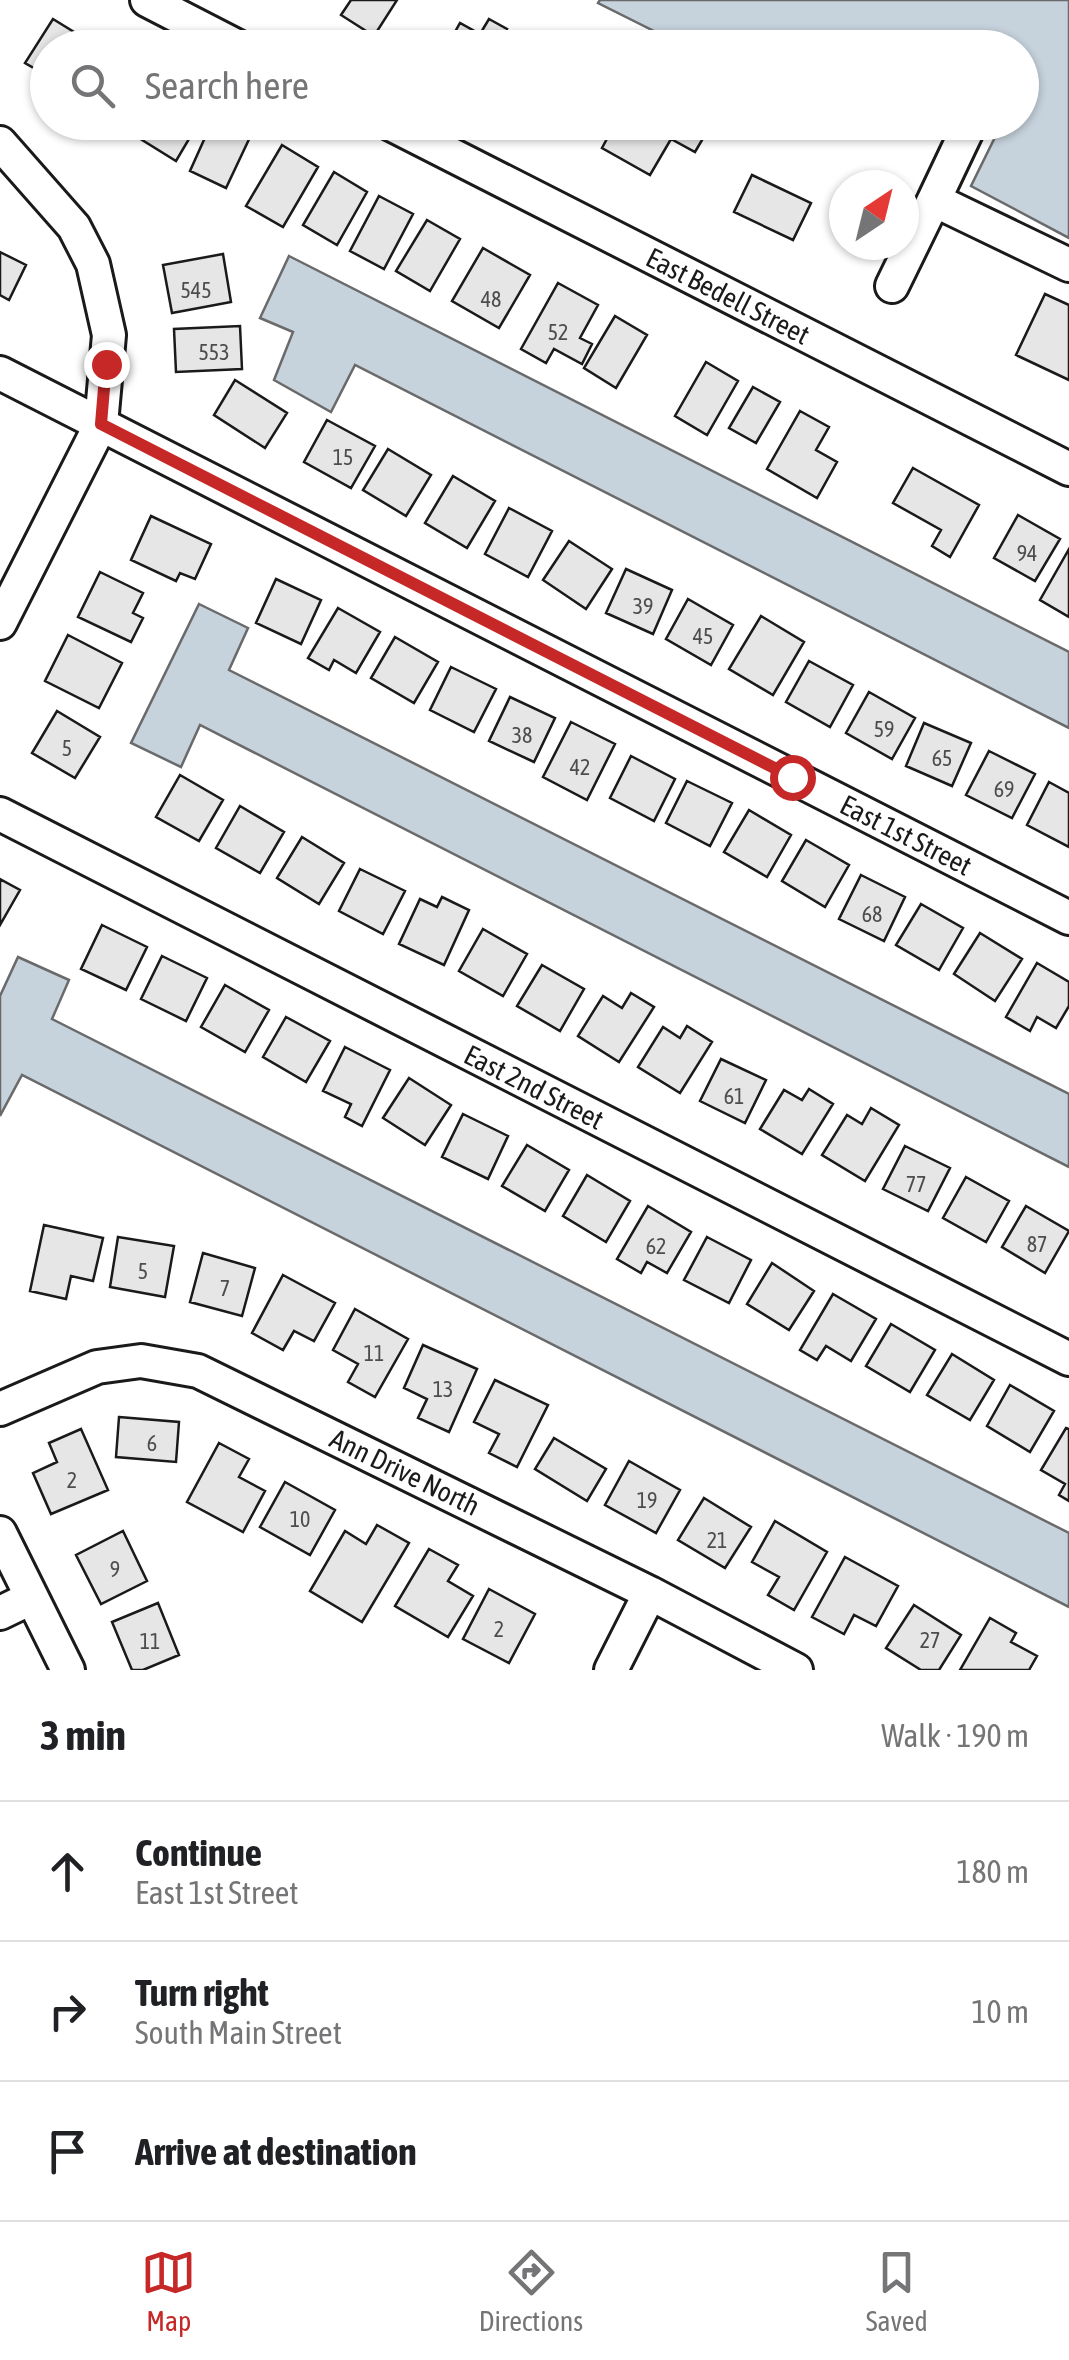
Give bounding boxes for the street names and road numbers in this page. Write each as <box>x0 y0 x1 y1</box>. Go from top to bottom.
street label: East Bedell Street <box>641 241 815 351</box>
street label: East 1st Street <box>835 788 977 882</box>
street label: East 2nd Street <box>459 1038 609 1136</box>
street label: Ann Drive North <box>325 1422 485 1522</box>

